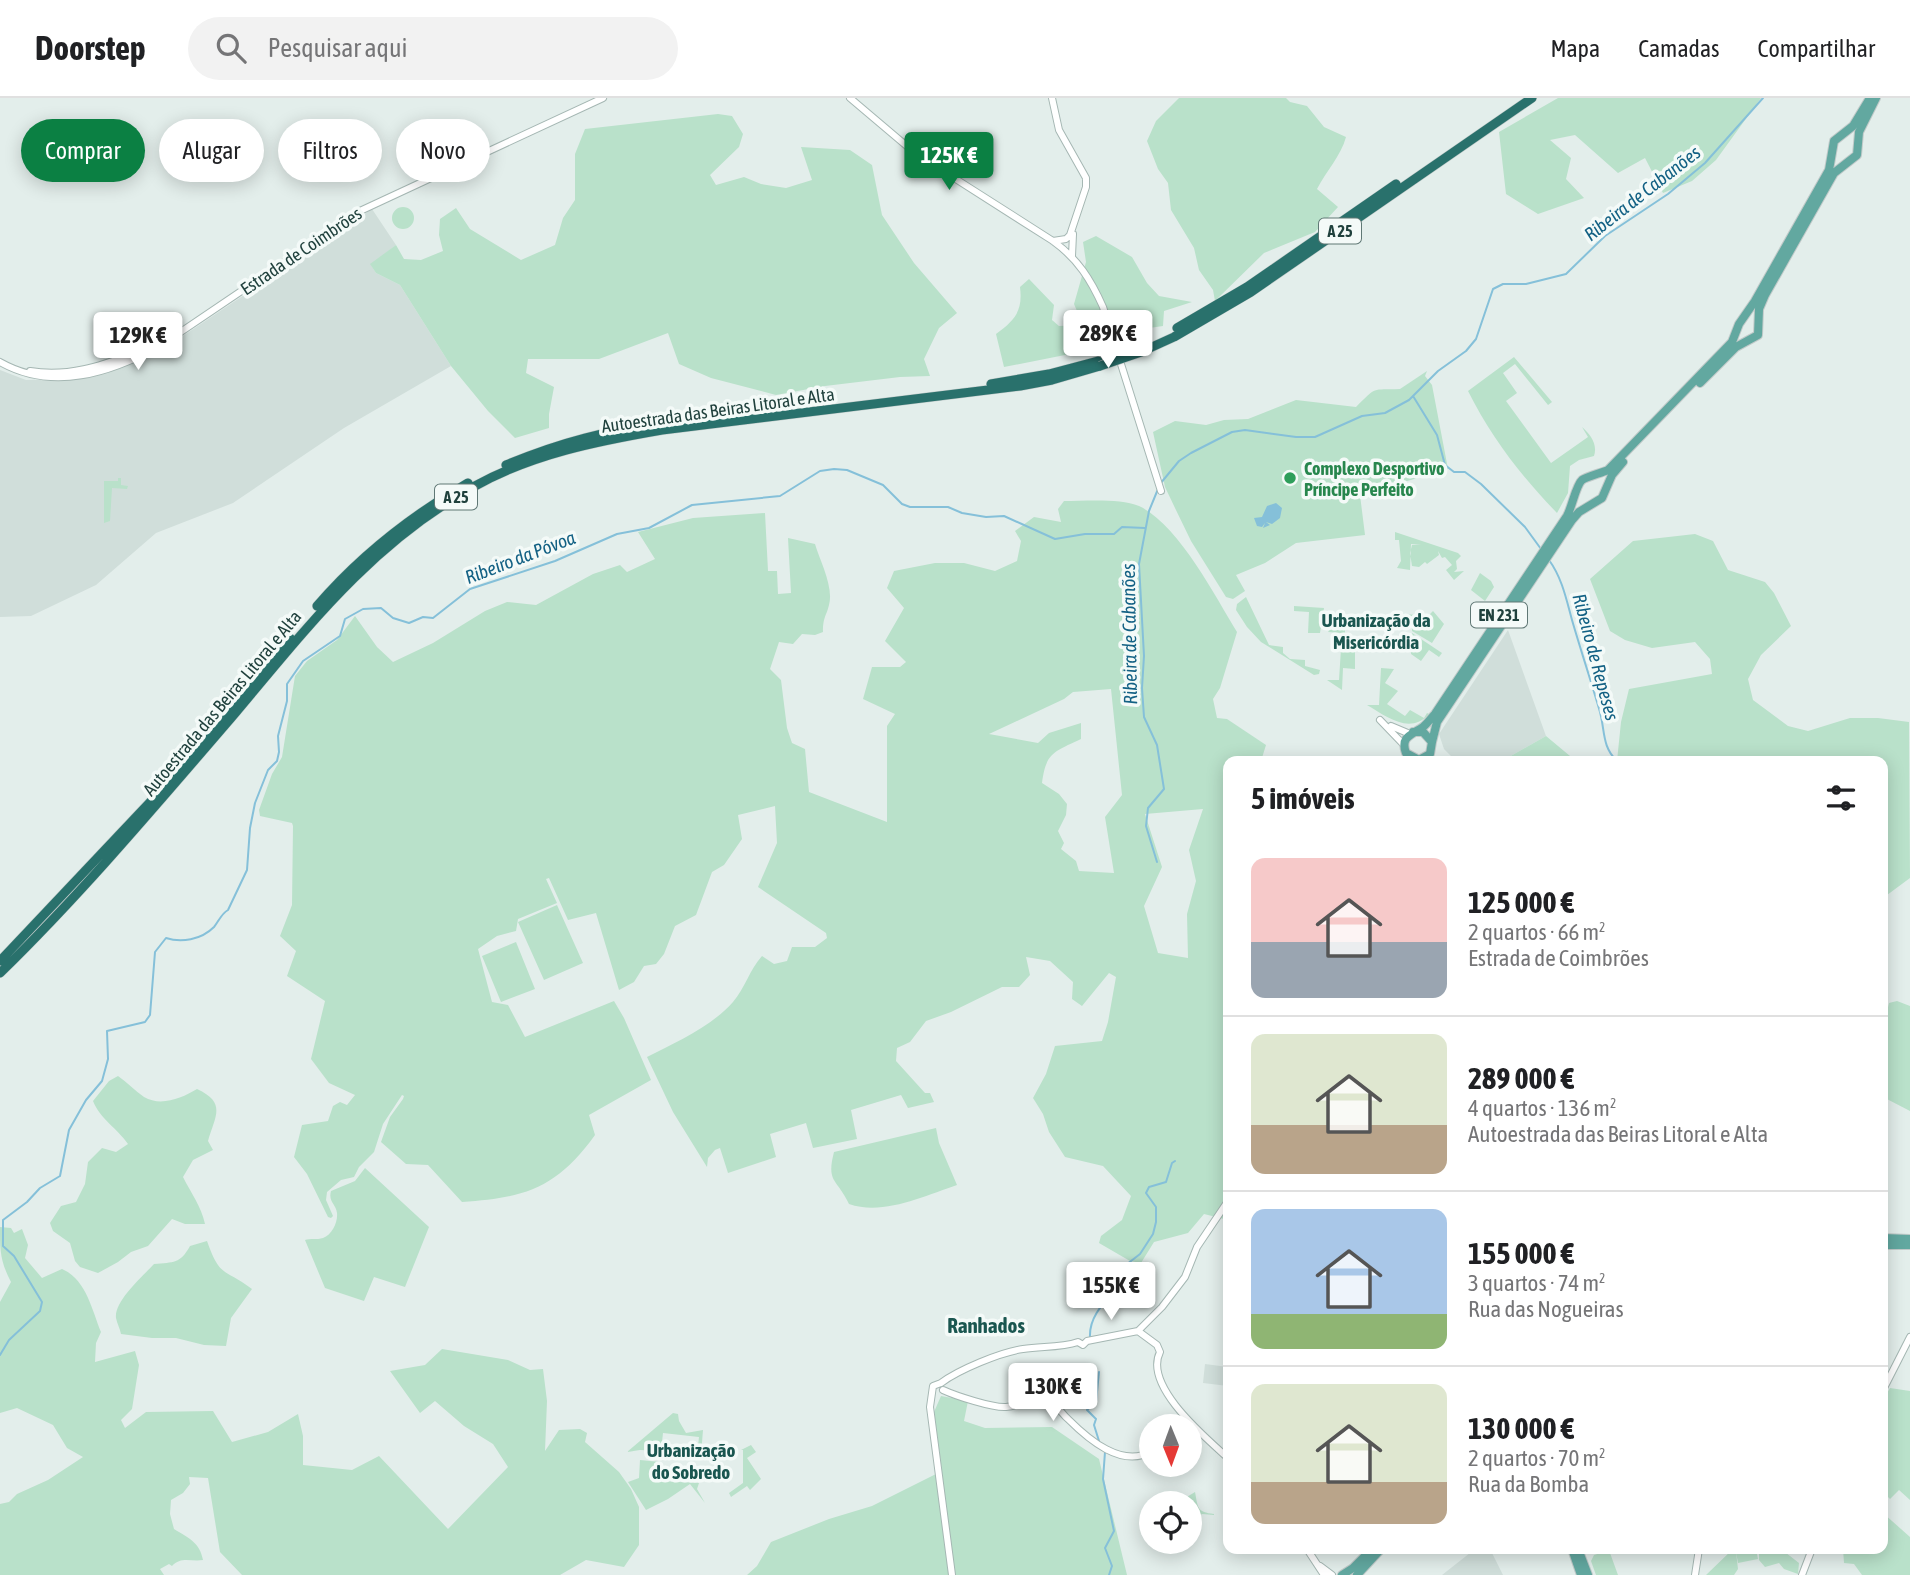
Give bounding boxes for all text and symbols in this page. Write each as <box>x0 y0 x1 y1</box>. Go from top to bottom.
search box <box>188 17 678 80</box>
text: Doorstep <box>35 29 146 67</box>
icon: search <box>212 29 250 67</box>
text: Pesquisar aqui <box>268 33 407 63</box>
text: Mapa <box>1550 35 1600 62</box>
text: Camadas <box>1638 35 1720 62</box>
text: Compartilhar <box>1758 35 1875 62</box>
chip: Comprar <box>21 119 145 182</box>
chip: Alugar <box>159 119 264 182</box>
chip: Filtros <box>278 119 382 182</box>
chip: Novo <box>396 119 490 182</box>
pin: 125K € <box>892 132 1006 192</box>
water label: Ribeira de Cabanões <box>1580 141 1705 245</box>
text: 125K € <box>920 142 978 168</box>
street label: Estrada de Coimbrões <box>236 203 366 299</box>
road number: A 25 <box>1319 218 1361 244</box>
pin: 289K € <box>1051 310 1165 370</box>
pin: 129K € <box>81 313 195 372</box>
text: 289K € <box>1079 320 1137 346</box>
text: 129K € <box>109 322 167 348</box>
street label: Autoestrada das Beiras Litoral e Alta <box>600 383 836 437</box>
place label: Complexo Desportivo Príncipe Perfeito <box>1304 458 1444 500</box>
marker: Complexo Desportivo Príncipe Perfeito <box>1282 470 1298 486</box>
road number: A 25 <box>435 484 477 510</box>
water label: Ribeiro da Póvoa <box>462 526 578 588</box>
water label: Ribeira de Cabanões <box>1117 563 1141 705</box>
water label: Ribeiro de Repeses <box>1568 591 1624 723</box>
road number: EN 231 <box>1471 602 1527 628</box>
street label: Autoestrada das Beiras Litoral e Alta <box>138 606 306 800</box>
district label: Urbanização da Misericórdia <box>1321 609 1431 653</box>
icon: filters <box>1822 779 1860 817</box>
text: 5 imóveis <box>1251 781 1355 815</box>
text: 125 000 € <box>1468 885 1574 919</box>
icon: home <box>1307 886 1391 970</box>
text: 2 quartos · 66 m² <box>1468 919 1606 945</box>
text: Estrada de Coimbrões <box>1468 945 1649 971</box>
text: 289 000 € <box>1468 1061 1574 1095</box>
icon: home <box>1307 1062 1391 1146</box>
text: 4 quartos · 136 m² <box>1468 1095 1616 1121</box>
text: Autoestrada das Beiras Litoral e Alta <box>1468 1121 1768 1147</box>
text: 155 000 € <box>1468 1236 1574 1270</box>
icon: home <box>1307 1237 1391 1321</box>
pin: 155K € <box>1054 1262 1168 1322</box>
text: 3 quartos · 74 m² <box>1468 1270 1606 1296</box>
text: 155K € <box>1082 1272 1140 1298</box>
text: Rua das Nogueiras <box>1468 1296 1624 1322</box>
district label: Ranhados <box>947 1313 1025 1337</box>
pin: 130K € <box>996 1364 1110 1423</box>
text: 130K € <box>1024 1373 1082 1399</box>
text: 130 000 € <box>1468 1411 1574 1445</box>
icon: home <box>1307 1412 1391 1496</box>
north arrow <box>1139 1414 1202 1477</box>
map controls <box>1139 1414 1202 1554</box>
district label: Urbanização do Sobredo <box>647 1439 735 1483</box>
text: 2 quartos · 70 m² <box>1468 1445 1606 1471</box>
text: Rua da Bomba <box>1468 1471 1589 1497</box>
button: locate <box>1139 1491 1202 1554</box>

